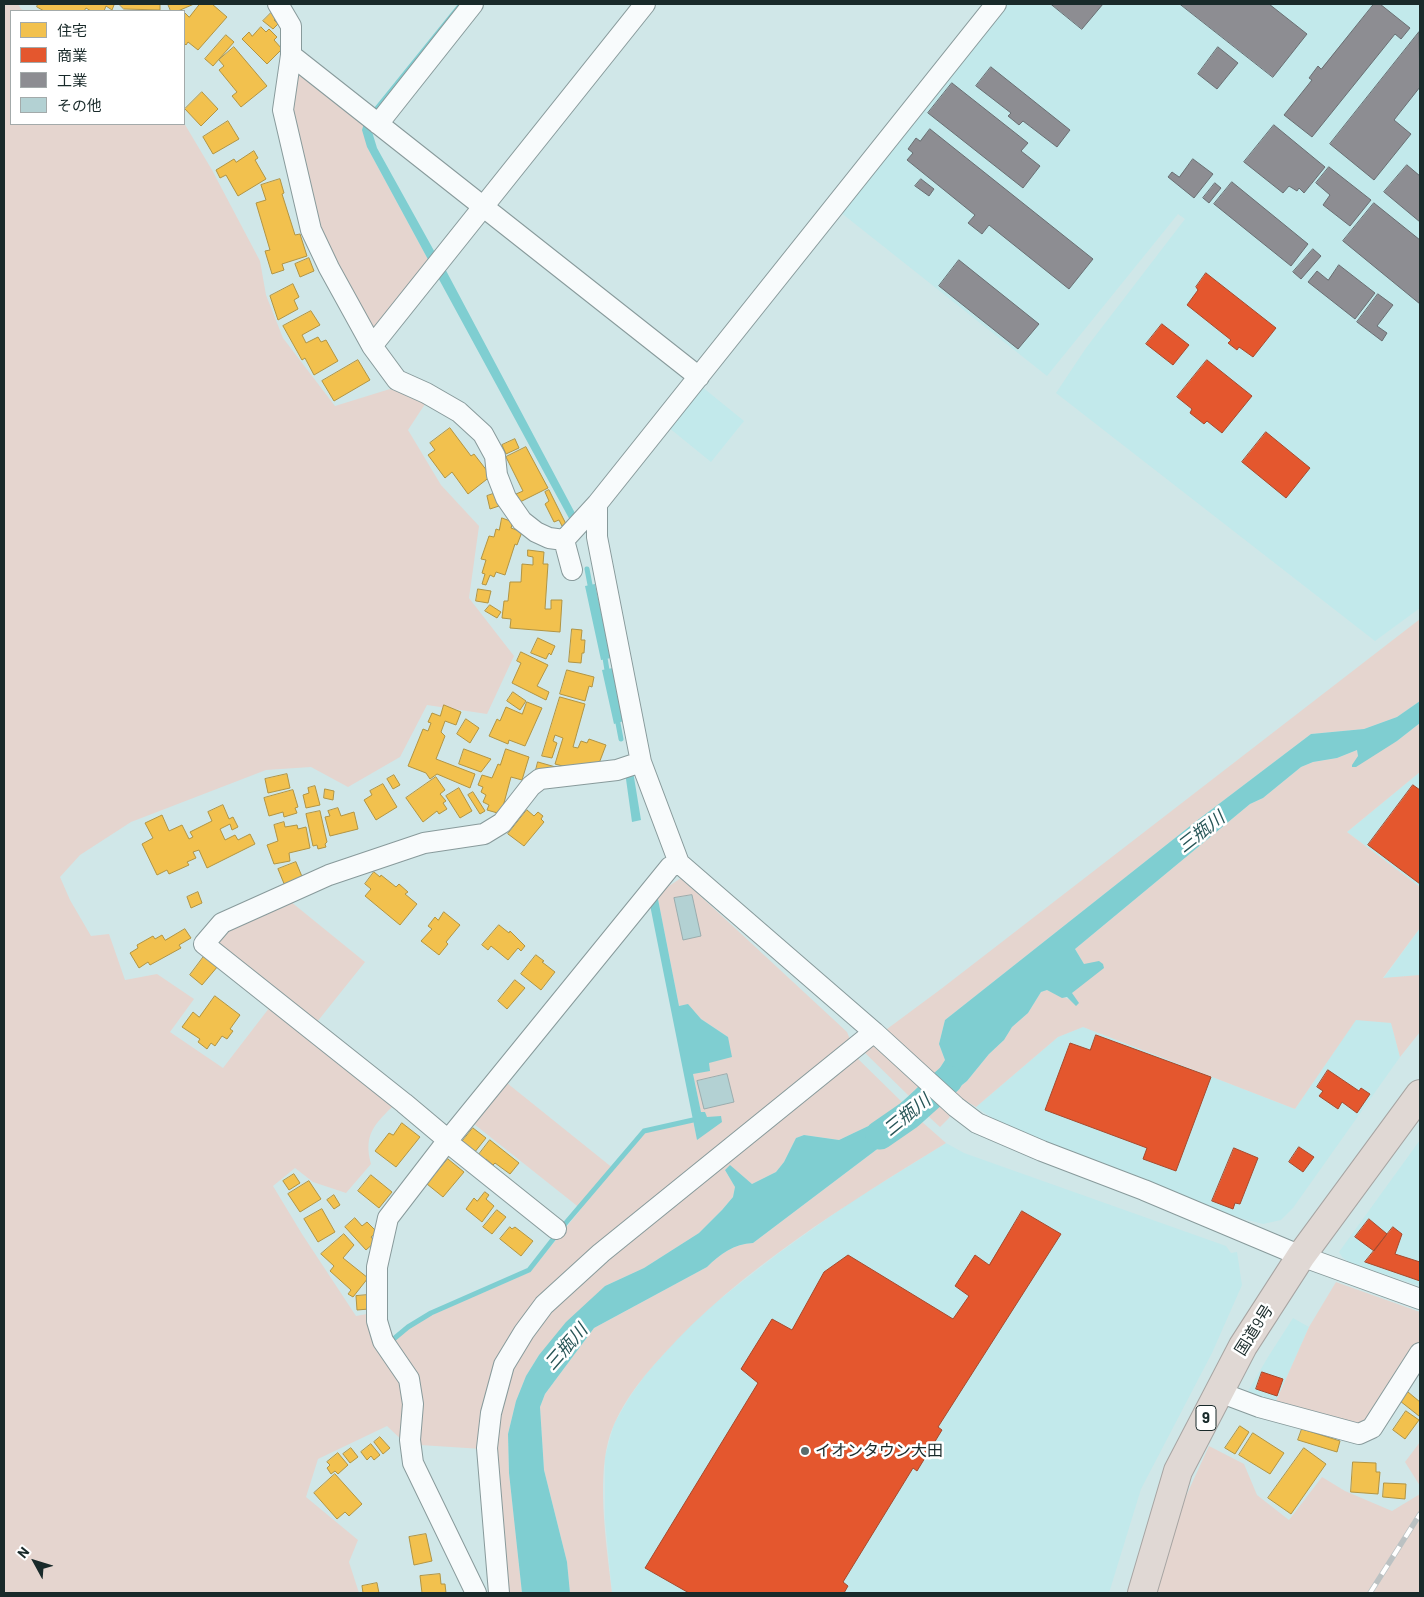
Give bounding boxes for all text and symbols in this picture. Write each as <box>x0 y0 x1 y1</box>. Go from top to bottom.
legend <box>10 10 185 125</box>
text: 住宅 <box>57 21 87 39</box>
text: 商業 <box>57 46 87 64</box>
text: 工業 <box>57 71 87 89</box>
text: その他 <box>57 96 102 114</box>
water label: 三瓶川 <box>1173 807 1229 857</box>
water label: 三瓶川 <box>879 1090 935 1140</box>
street label: 国道9号 <box>1231 1301 1277 1359</box>
water label: 三瓶川 <box>540 1320 592 1374</box>
road number: 9 <box>1196 1406 1216 1430</box>
place label: イオンタウン大田 <box>815 1441 943 1461</box>
marker: イオンタウン大田 <box>799 1445 811 1457</box>
north arrow <box>10 1537 60 1587</box>
text: N <box>13 1543 32 1561</box>

